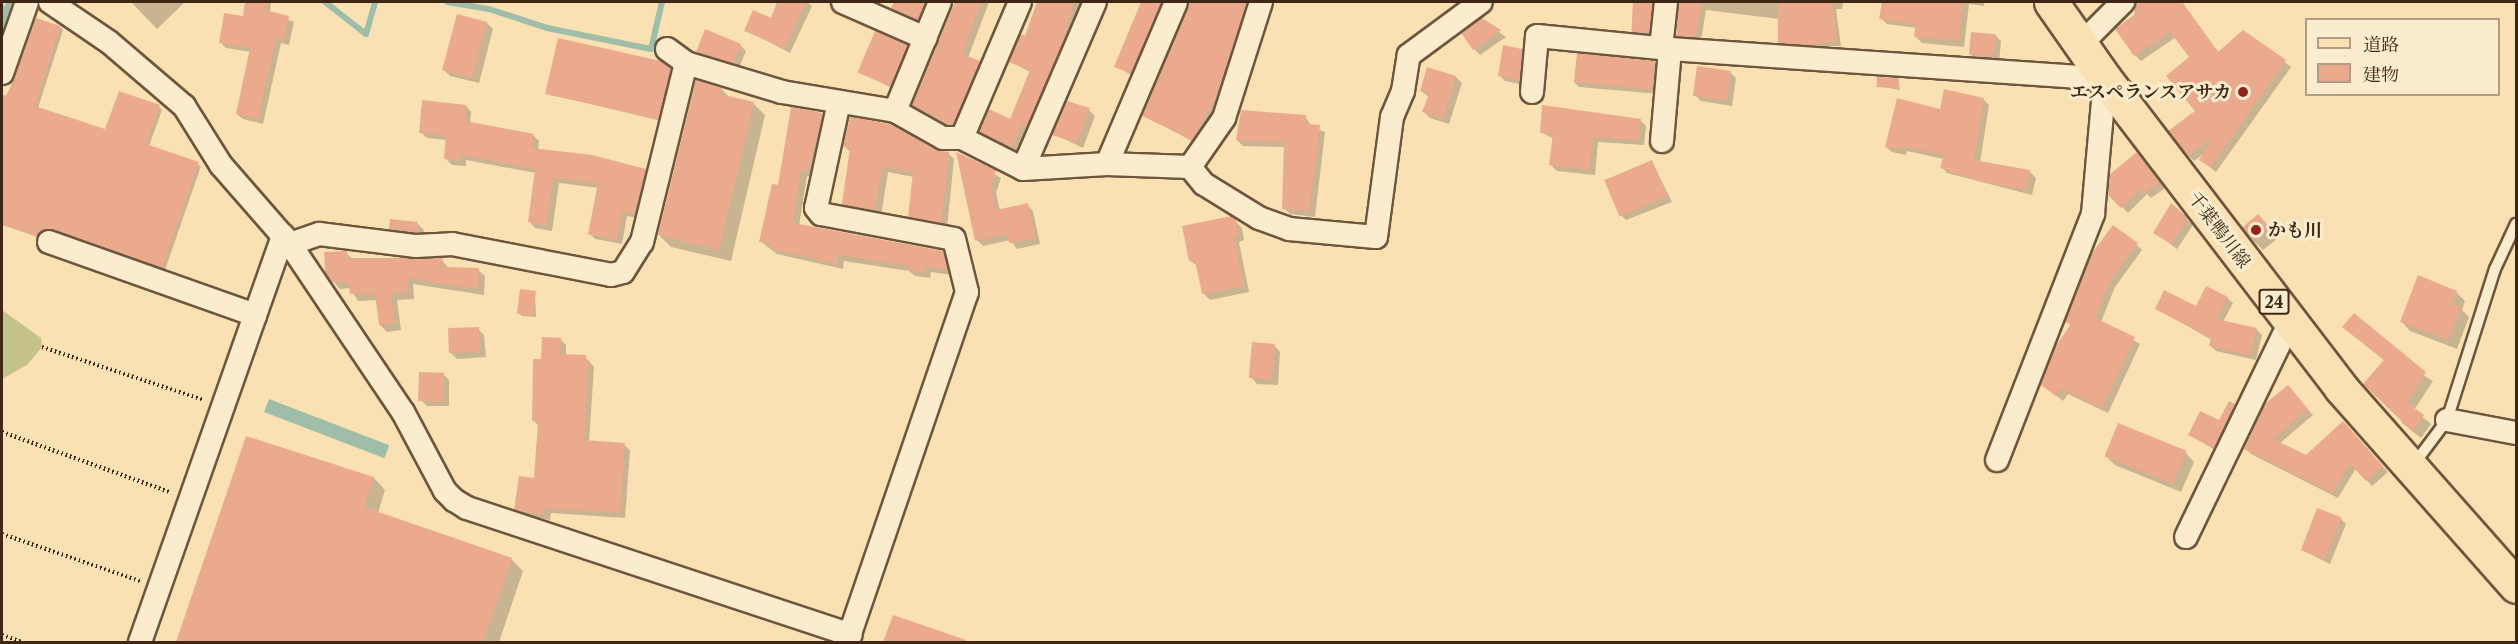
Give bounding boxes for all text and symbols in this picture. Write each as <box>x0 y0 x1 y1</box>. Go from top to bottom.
legend <box>2305 18 2500 96</box>
text: 道路 <box>2363 34 2399 56</box>
text: 建物 <box>2363 64 2399 86</box>
place label: エスペランスアサカ <box>2069 81 2231 103</box>
marker: エスペランスアサカ <box>2236 85 2250 99</box>
street label: 千葉鴨川線 <box>2183 188 2255 272</box>
place label: かも川 <box>2268 219 2322 241</box>
marker: かも川 <box>2249 223 2263 237</box>
road number: 24 <box>2258 289 2290 315</box>

